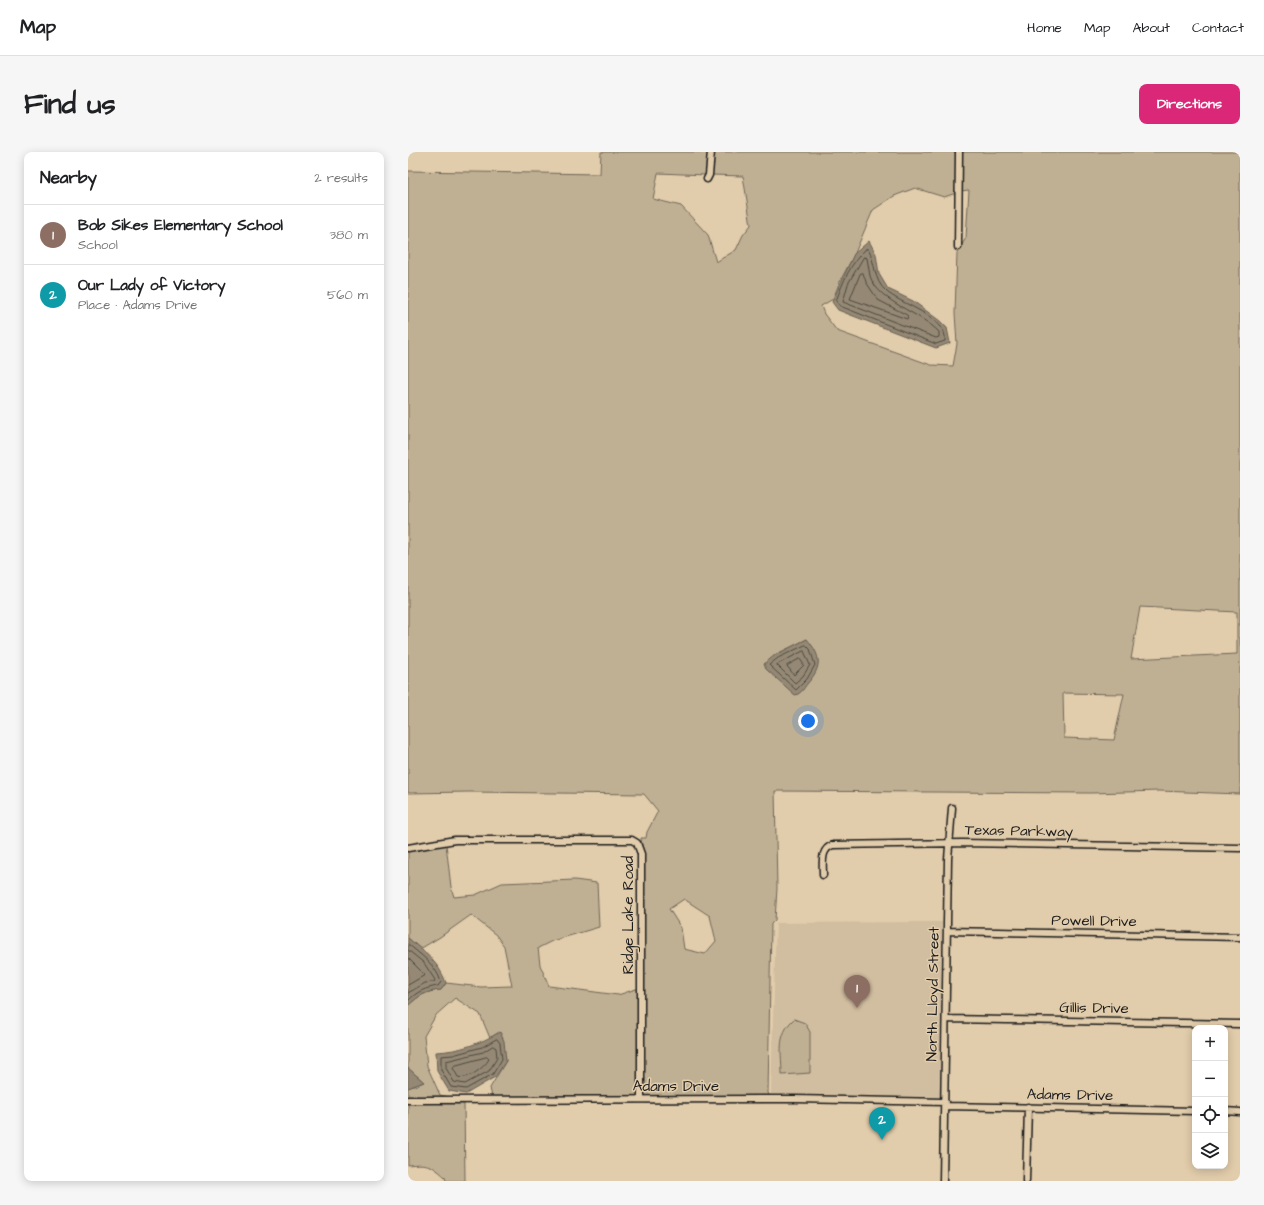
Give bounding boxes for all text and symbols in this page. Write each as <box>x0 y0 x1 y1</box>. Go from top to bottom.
text: Map <box>20 14 56 41</box>
text: Home <box>1027 18 1062 38</box>
text: Map <box>1084 18 1110 38</box>
text: About <box>1132 18 1170 38</box>
text: Contact <box>1192 18 1244 38</box>
button: Directions <box>1139 84 1240 124</box>
text: Find us <box>24 85 115 124</box>
text: Nearby <box>40 166 97 190</box>
text: 2 results <box>314 169 368 187</box>
text: Bob Sikes Elementary School <box>78 215 283 236</box>
text: 1 <box>52 226 54 244</box>
text: 380 m <box>329 226 368 244</box>
text: School <box>78 236 118 254</box>
text: Our Lady of Victory <box>78 275 225 296</box>
text: 2 <box>49 286 57 304</box>
text: 560 m <box>327 286 368 304</box>
text: Place · Adams Drive <box>78 296 197 314</box>
your location <box>798 711 818 731</box>
street label: Texas Parkway <box>965 820 1073 843</box>
street label: Ridge Lake Road <box>618 856 640 974</box>
street label: Powell Drive <box>1051 910 1137 932</box>
street label: North Lloyd Street <box>921 926 946 1062</box>
pin: 1 <box>844 975 870 1008</box>
street label: Gillis Drive <box>1059 997 1129 1019</box>
map controls <box>1192 1025 1228 1169</box>
button: + <box>1192 1025 1228 1061</box>
button: − <box>1192 1061 1228 1097</box>
street label: Adams Drive <box>633 1076 719 1097</box>
street label: Adams Drive <box>1027 1084 1113 1106</box>
button: locate <box>1192 1097 1228 1133</box>
pin: 2 <box>869 1107 895 1140</box>
button: layers <box>1192 1133 1228 1169</box>

